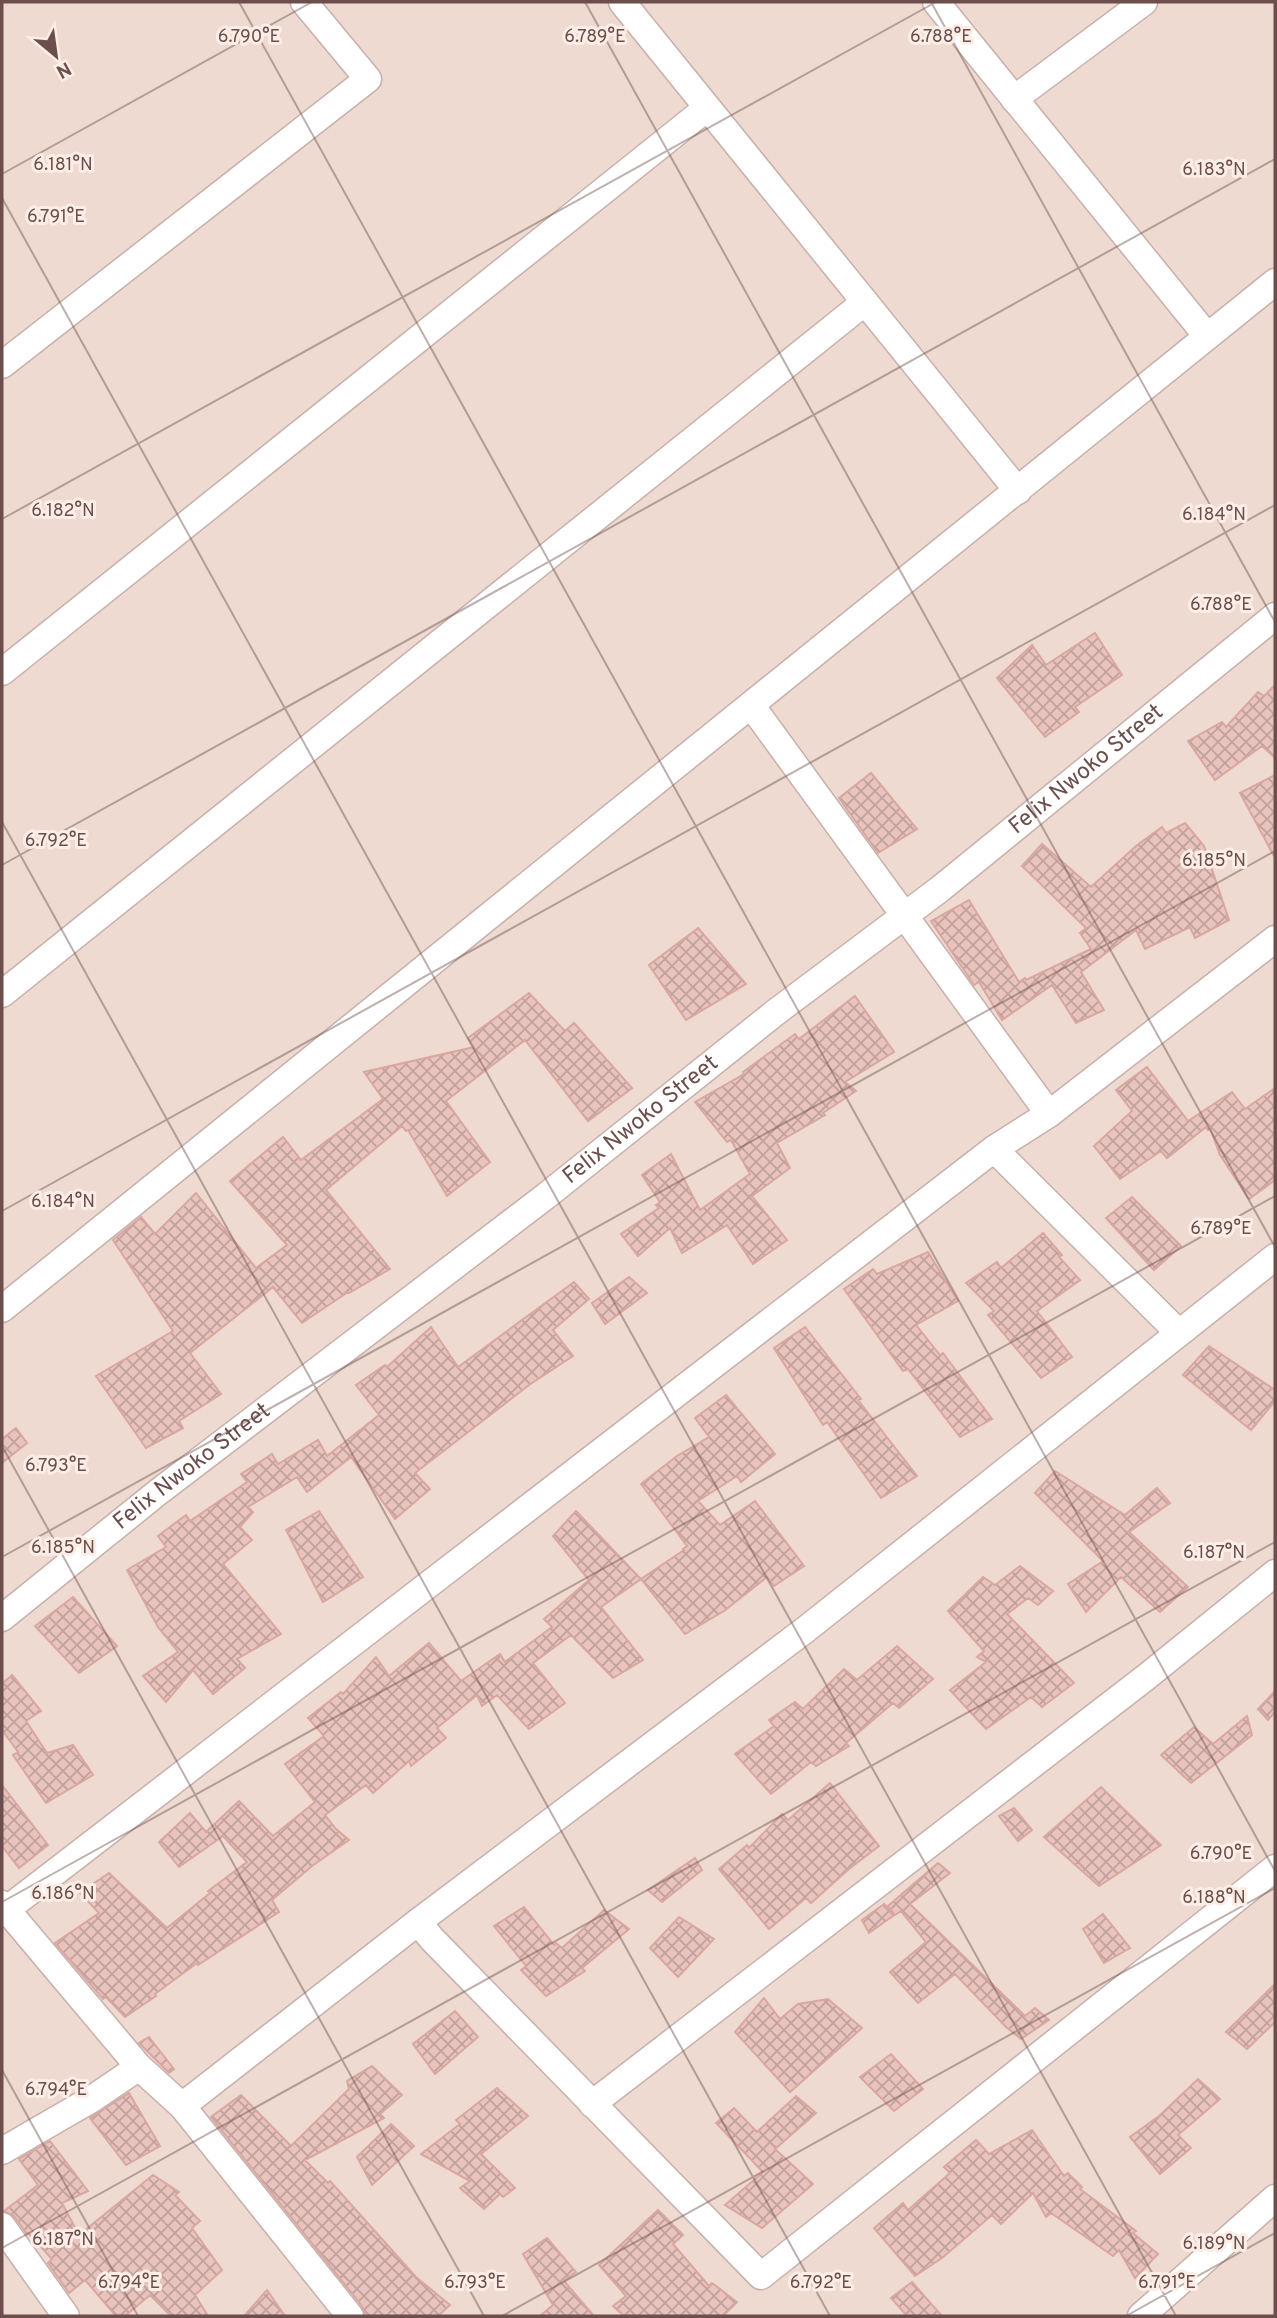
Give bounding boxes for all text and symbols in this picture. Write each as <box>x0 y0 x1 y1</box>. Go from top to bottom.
north arrow <box>21 21 91 91</box>
text: 6.790°E <box>218 26 280 49</box>
text: 6.789°E <box>564 26 626 49</box>
text: 6.788°E <box>910 26 972 49</box>
text: N <box>51 55 75 83</box>
text: 6.181°N <box>33 154 93 177</box>
text: 6.183°N <box>1182 159 1246 182</box>
text: 6.791°E <box>27 206 85 229</box>
text: 6.182°N <box>31 500 95 523</box>
text: 6.184°N <box>1182 504 1246 527</box>
text: 6.788°E <box>1190 594 1252 617</box>
street label: Felix Nwoko Street <box>1003 698 1170 841</box>
text: 6.792°E <box>25 830 87 853</box>
text: 6.185°N <box>1182 850 1246 873</box>
street label: Felix Nwoko Street <box>557 1049 725 1191</box>
text: 6.184°N <box>31 1191 95 1214</box>
text: 6.789°E <box>1190 1218 1252 1241</box>
street label: Felix Nwoko Street <box>108 1397 277 1537</box>
text: 6.793°E <box>25 1455 87 1478</box>
text: 6.185°N <box>31 1537 95 1560</box>
text: 6.187°N <box>1183 1542 1245 1565</box>
text: 6.790°E <box>1190 1843 1252 1866</box>
text: 6.186°N <box>31 1883 95 1906</box>
text: 6.188°N <box>1182 1887 1246 1910</box>
text: 6.794°E <box>25 2079 87 2102</box>
text: 6.187°N <box>32 2229 94 2252</box>
text: 6.189°N <box>1182 2233 1246 2256</box>
text: 6.794°E <box>98 2272 160 2295</box>
text: 6.793°E <box>444 2272 506 2295</box>
text: 6.792°E <box>790 2272 852 2295</box>
text: 6.791°E <box>1138 2272 1196 2295</box>

